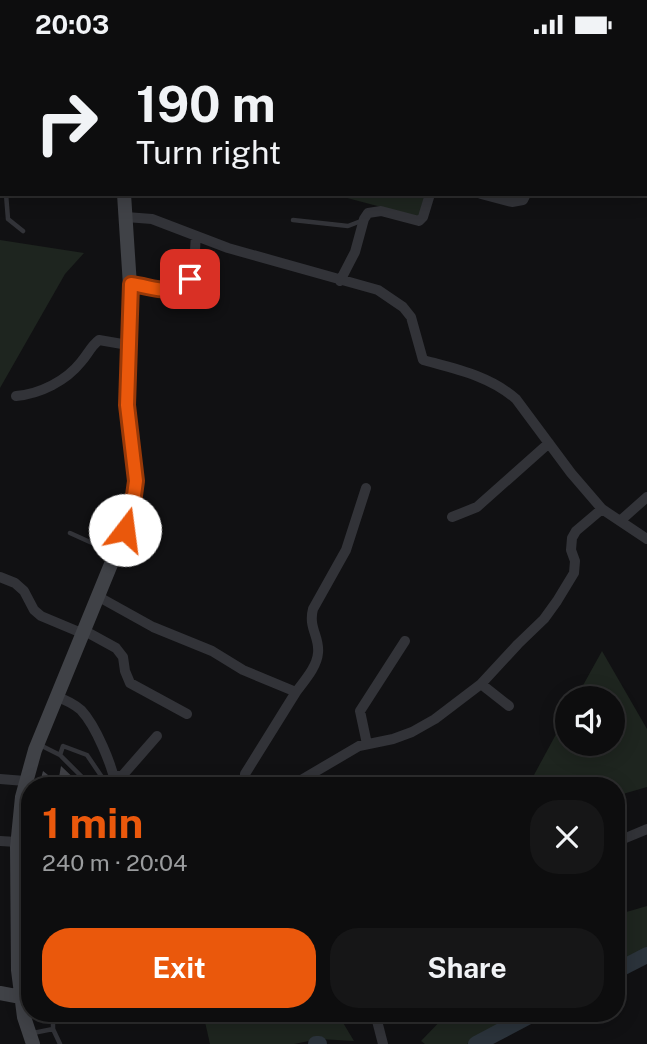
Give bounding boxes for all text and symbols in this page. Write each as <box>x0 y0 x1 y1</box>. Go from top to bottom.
text: 20:03 <box>35 9 109 40</box>
text: 190 m <box>136 75 276 133</box>
icon: right <box>21 77 112 168</box>
text: Turn right <box>136 134 281 171</box>
pin <box>160 249 220 309</box>
icon: arrive <box>171 260 209 298</box>
position arrow <box>88 493 162 567</box>
map controls <box>555 686 625 756</box>
button: sound <box>555 686 625 756</box>
text: 1 min <box>42 798 143 847</box>
button: close <box>530 800 604 874</box>
text: 240 m · 20:04 <box>42 849 188 876</box>
button: Exit <box>42 928 316 1008</box>
button: Share <box>330 928 604 1008</box>

